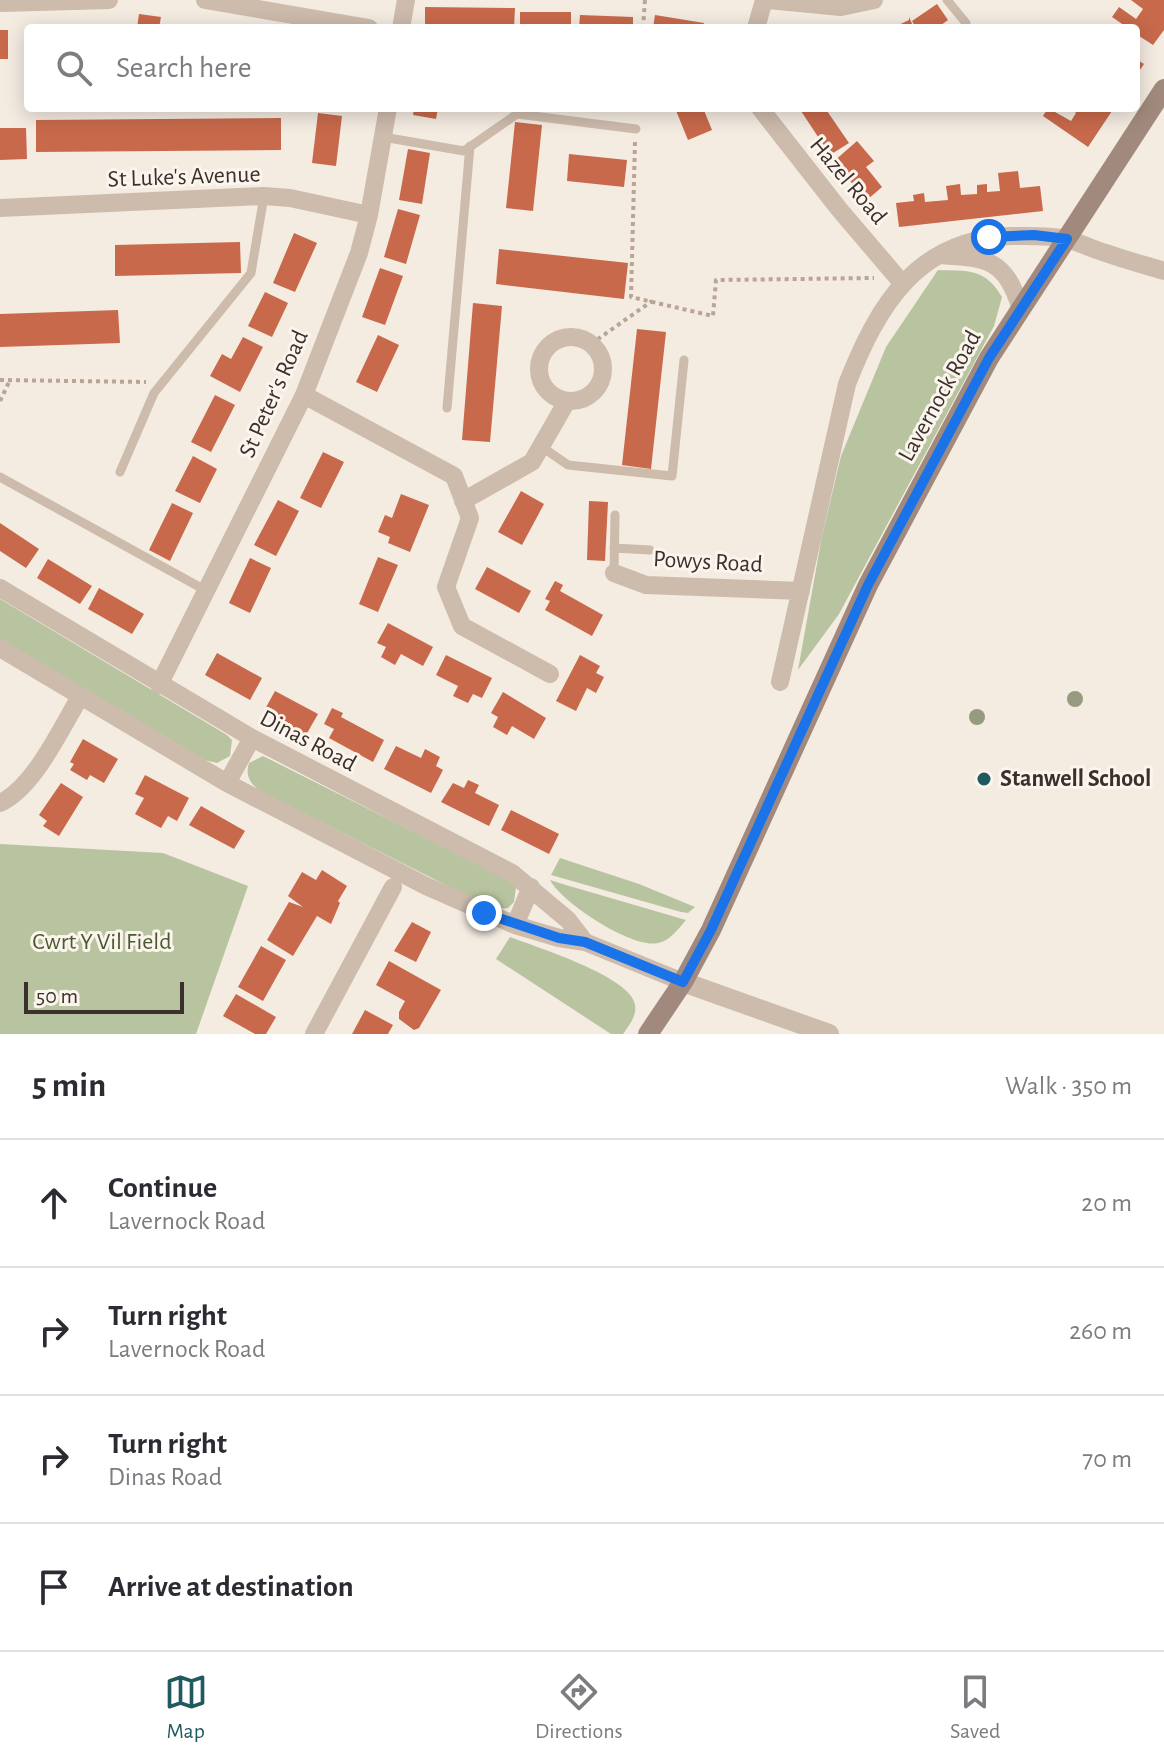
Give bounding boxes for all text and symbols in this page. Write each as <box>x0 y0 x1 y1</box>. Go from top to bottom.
search box <box>24 24 1140 112</box>
icon: search <box>52 46 96 90</box>
text: Search here <box>116 53 252 83</box>
street label: Hazel Road <box>805 133 891 229</box>
street label: St Luke's Avenue <box>107 162 261 192</box>
route start <box>971 219 1007 255</box>
street label: St Peter's Road <box>235 327 313 461</box>
street label: Lavernock Road <box>894 327 986 465</box>
street label: Powys Road <box>652 547 764 577</box>
street label: Dinas Road <box>256 706 360 776</box>
place label: Stanwell School <box>1000 767 1151 791</box>
marker: Stanwell School <box>975 770 993 788</box>
route end <box>466 895 502 931</box>
park label: Cwrt Y Vil Field <box>32 930 172 954</box>
scale bar <box>24 978 184 1014</box>
text: 50 m <box>36 985 78 1007</box>
text: 5 min <box>32 1069 106 1103</box>
text: Walk · 350 m <box>1005 1073 1132 1099</box>
text: Continue <box>108 1173 217 1203</box>
icon: ahead <box>32 1181 76 1225</box>
text: 20 m <box>1081 1190 1132 1216</box>
text: Lavernock Road <box>108 1208 266 1234</box>
text: Turn right <box>108 1301 227 1331</box>
icon: right <box>32 1309 76 1353</box>
text: 260 m <box>1069 1318 1132 1344</box>
text: Lavernock Road <box>108 1336 266 1362</box>
text: Turn right <box>108 1429 227 1459</box>
icon: right <box>32 1437 76 1481</box>
text: 70 m <box>1082 1446 1132 1472</box>
text: Dinas Road <box>108 1464 222 1490</box>
icon: arrive <box>32 1565 76 1609</box>
text: Arrive at destination <box>108 1572 354 1602</box>
tab: Map <box>164 1670 208 1744</box>
tab: Directions <box>535 1670 623 1744</box>
tab: Saved <box>950 1670 1000 1744</box>

